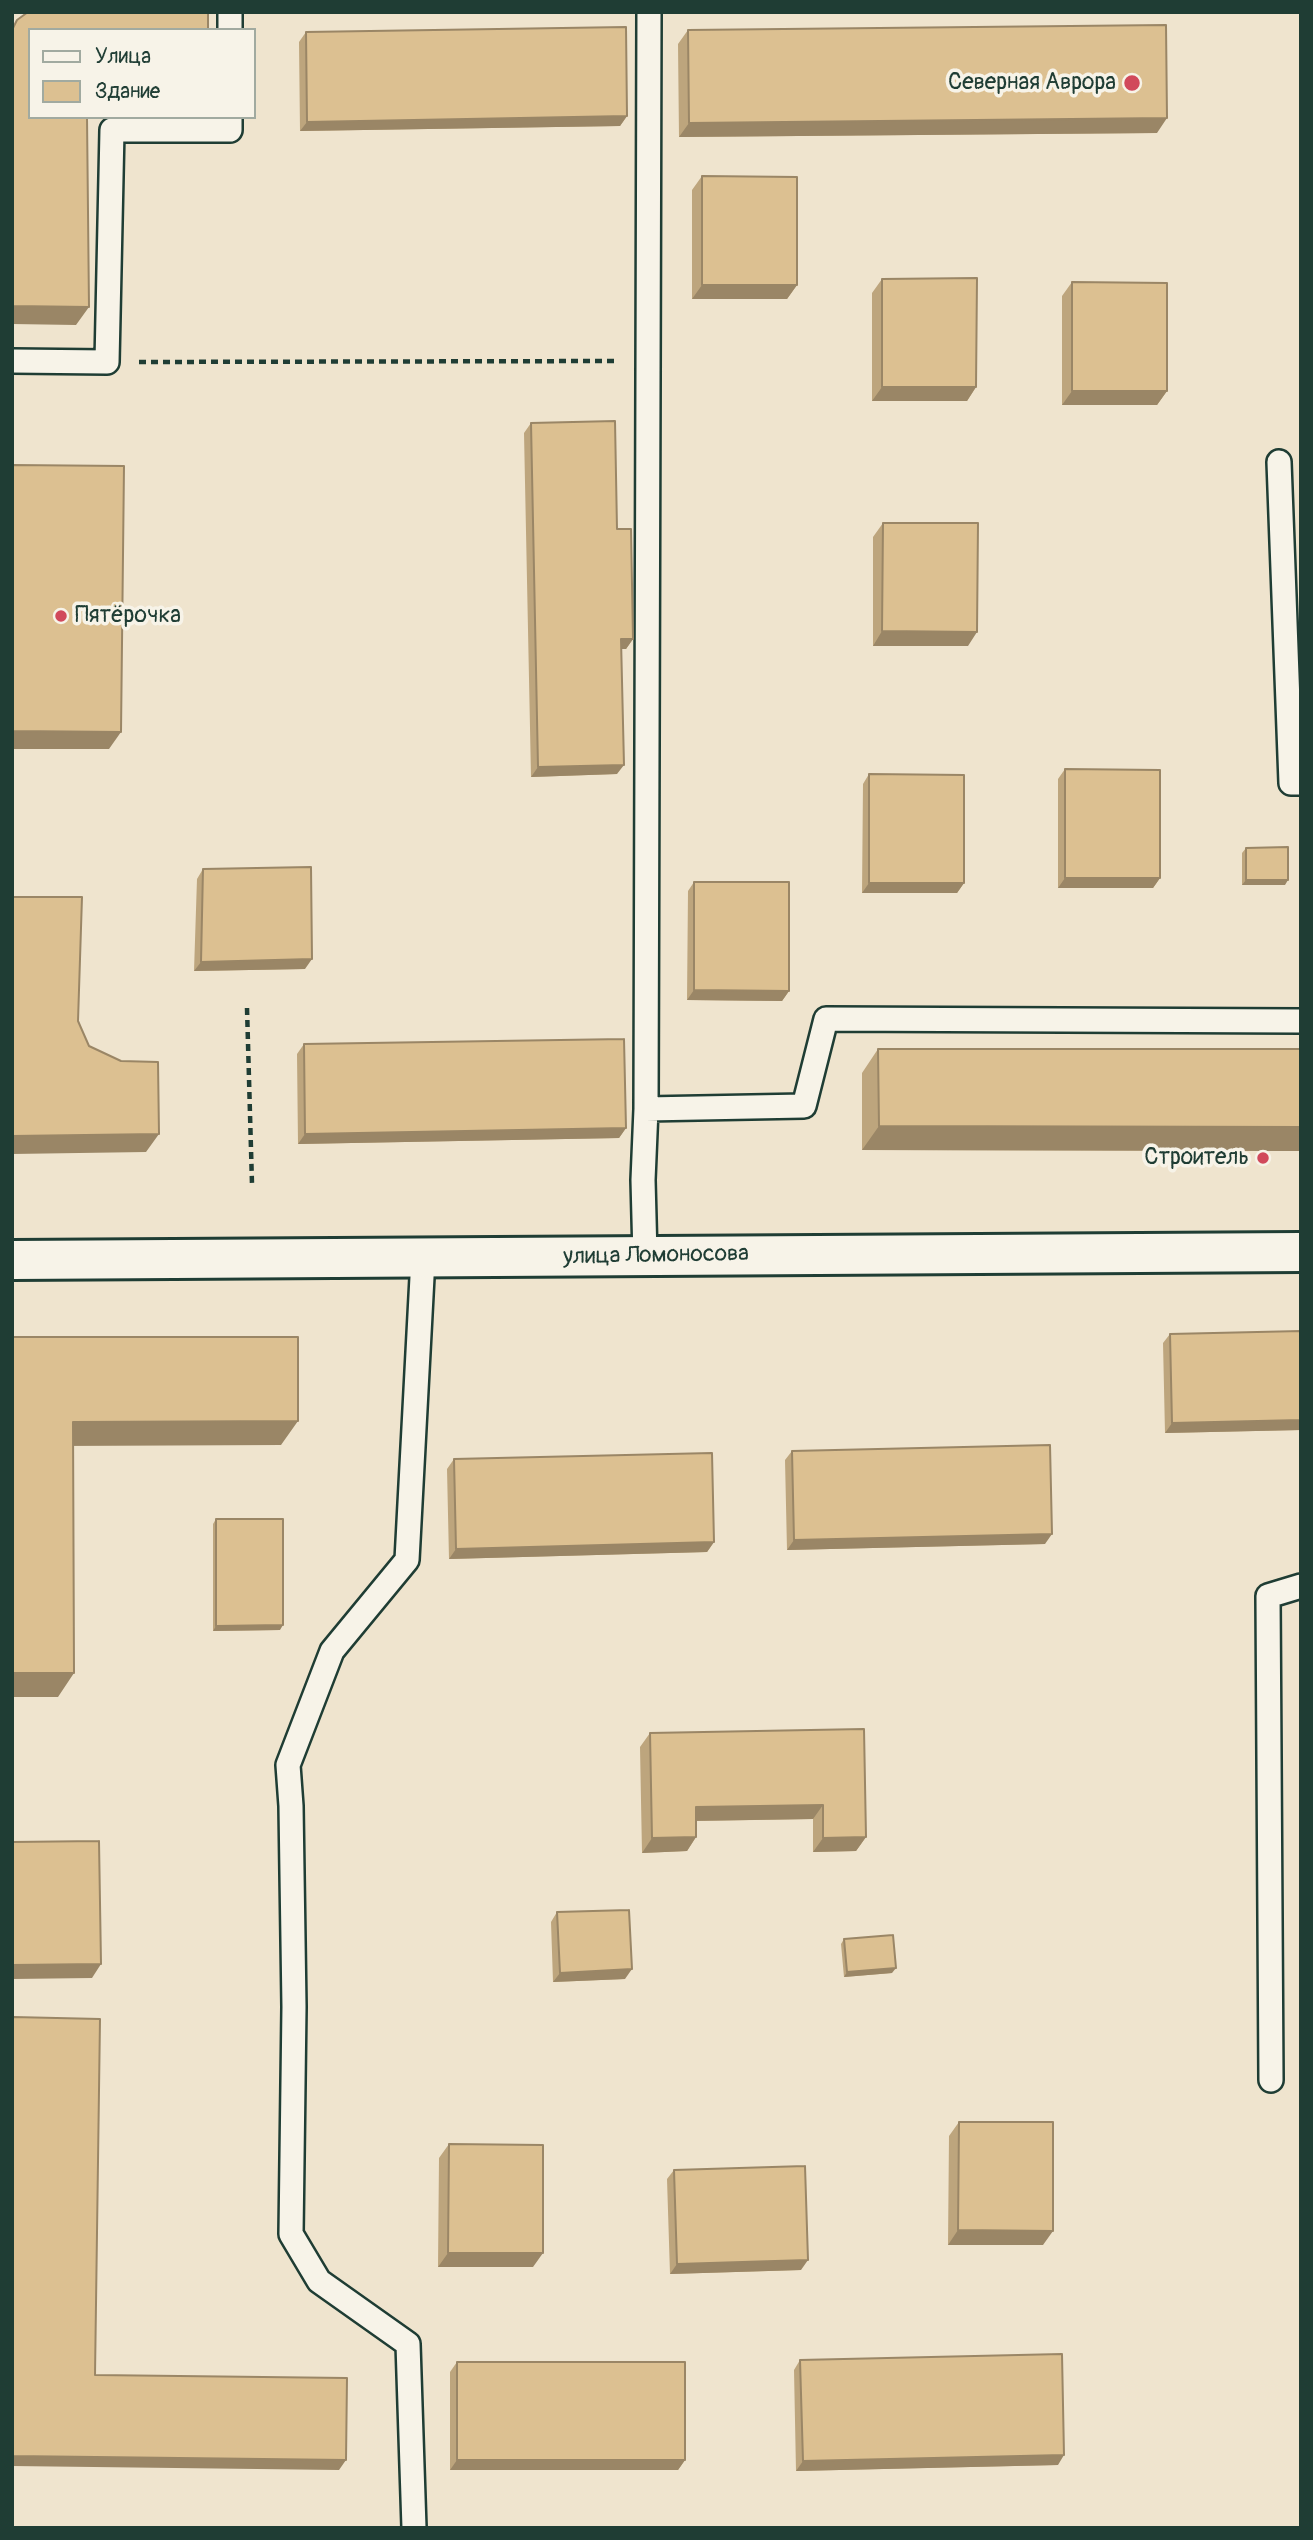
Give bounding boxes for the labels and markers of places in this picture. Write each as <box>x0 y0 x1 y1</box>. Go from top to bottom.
place label: Северная Аврора <box>948 69 1116 97</box>
marker: Северная Аврора <box>1122 73 1142 93</box>
place label: Пятёрочка <box>75 602 181 630</box>
marker: Пятёрочка <box>53 608 69 624</box>
place label: Строитель <box>1144 1144 1249 1172</box>
marker: Строитель <box>1255 1150 1271 1166</box>

